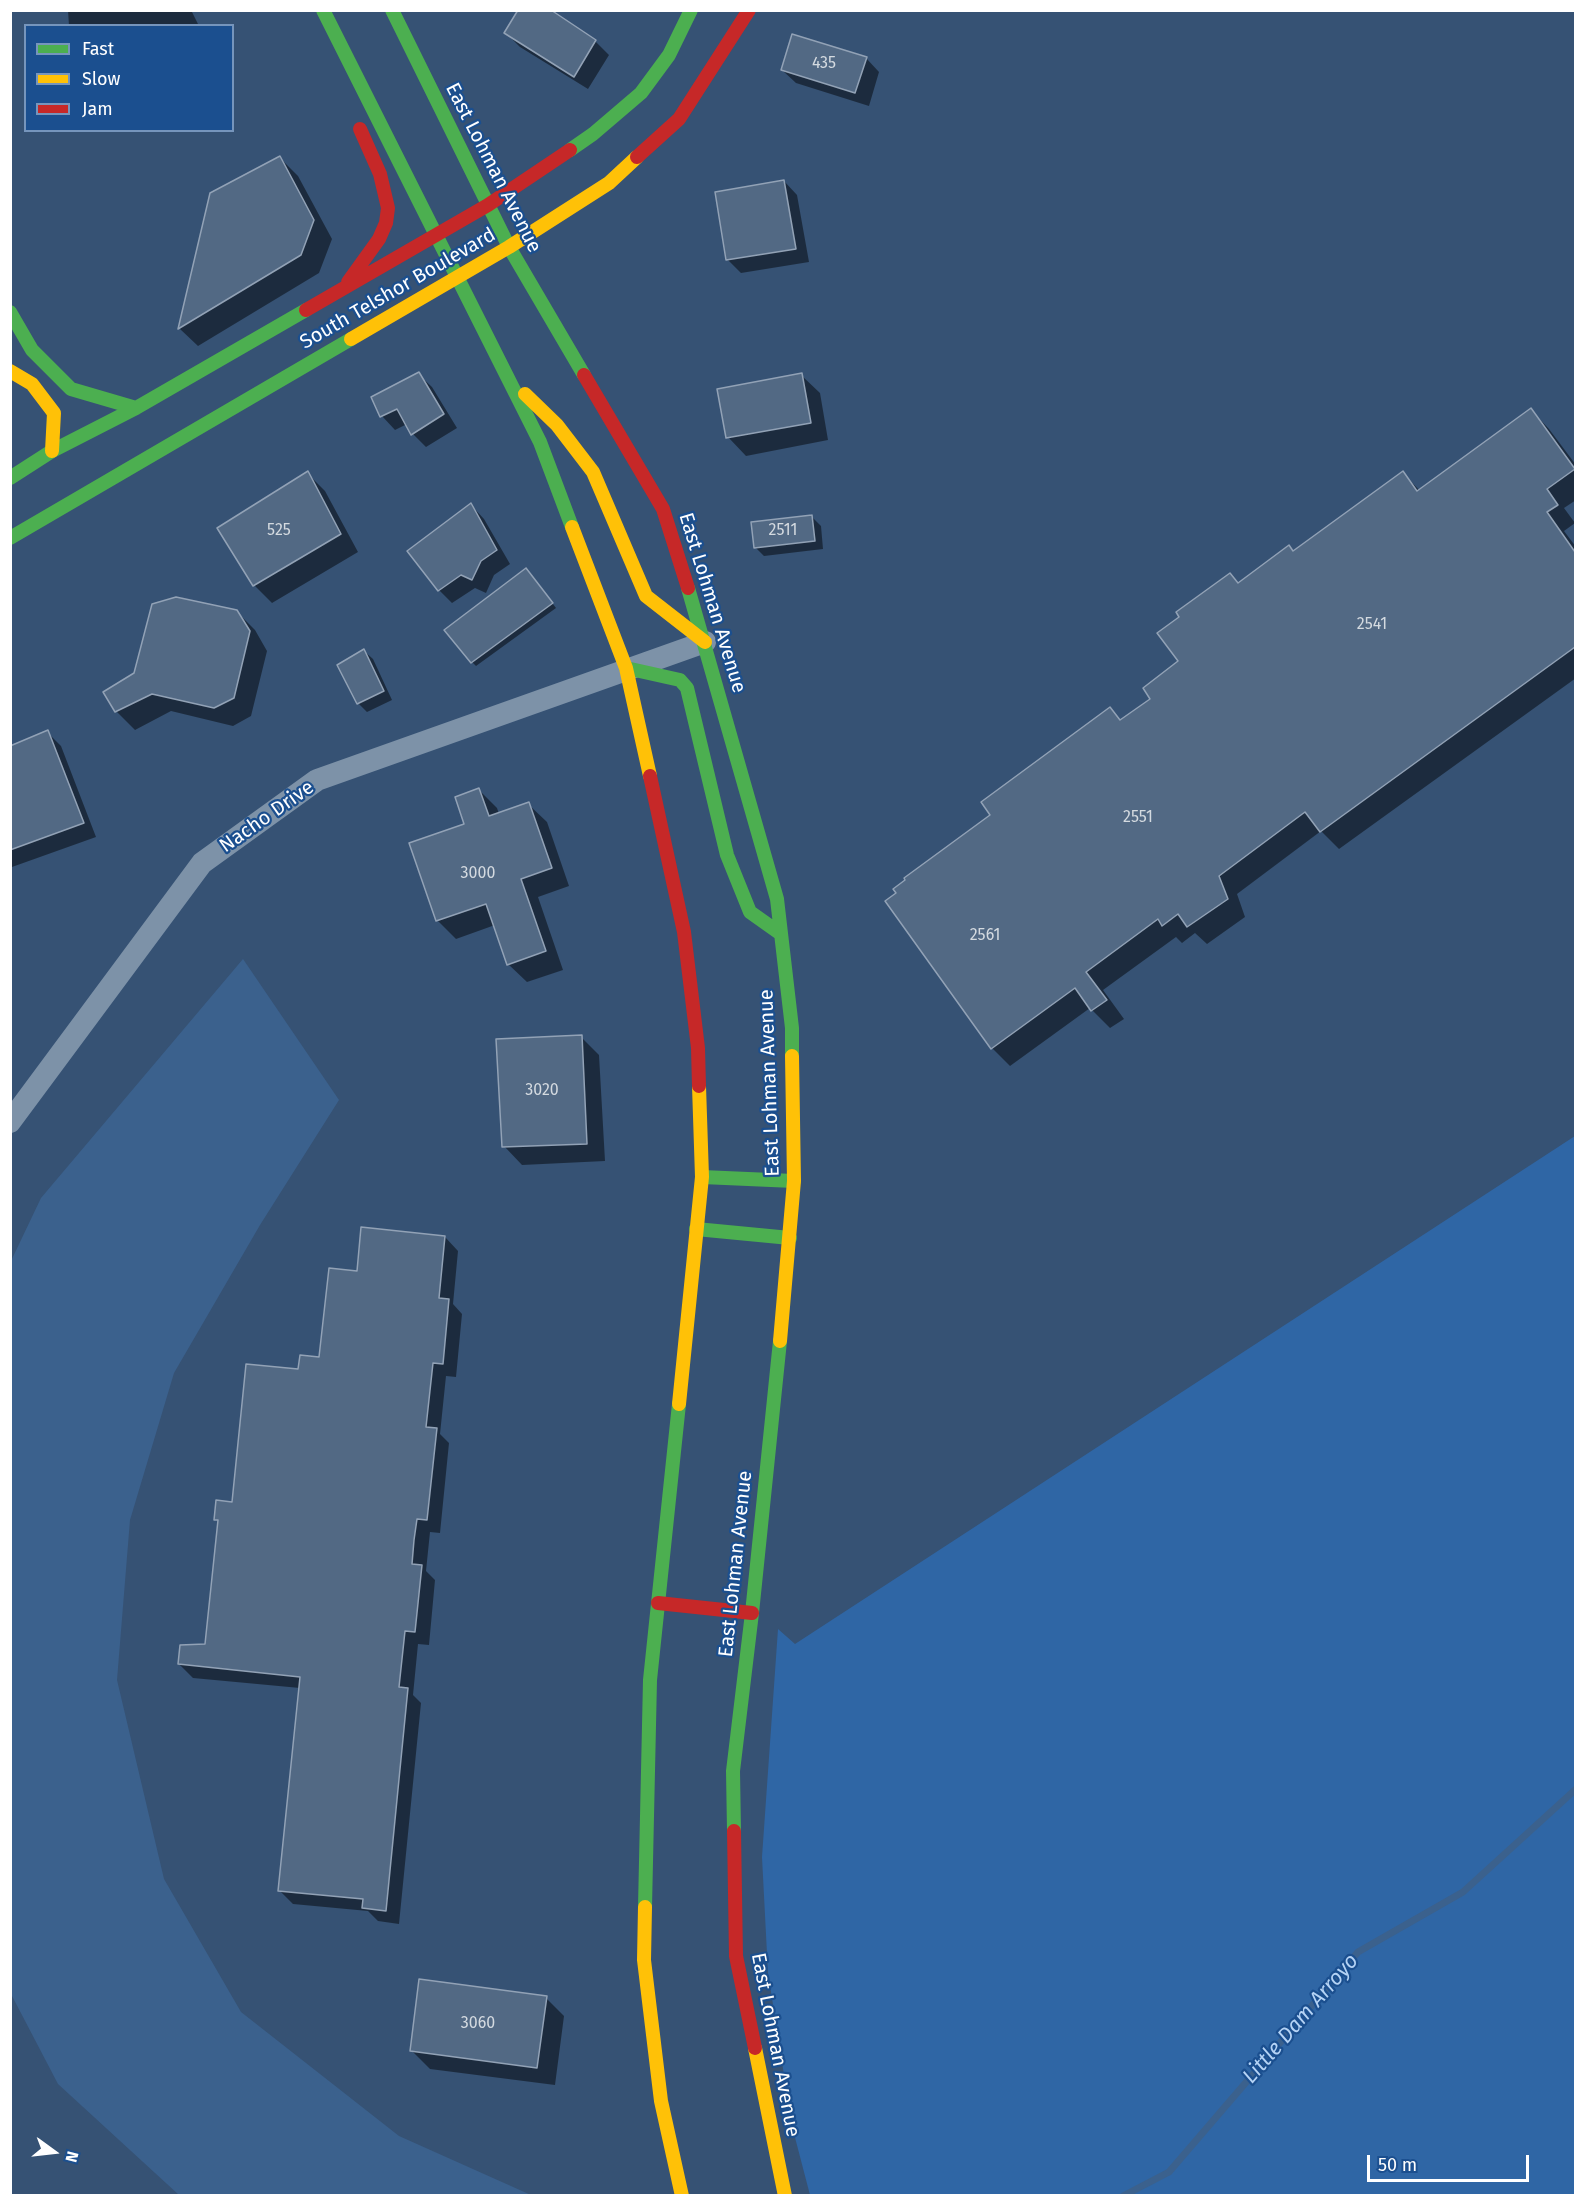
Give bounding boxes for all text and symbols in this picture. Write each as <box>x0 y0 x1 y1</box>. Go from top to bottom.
legend <box>24 24 234 132</box>
text: Fast <box>82 38 114 60</box>
house number: 435 <box>812 54 836 74</box>
text: Slow <box>82 68 120 90</box>
street label: East Lohman Avenue <box>440 79 546 257</box>
text: Jam <box>82 98 113 120</box>
street label: South Telshor Boulevard <box>296 223 500 355</box>
street label: East Lohman Avenue <box>673 510 751 696</box>
house number: 525 <box>267 521 291 541</box>
house number: 2511 <box>769 521 797 541</box>
house number: 2541 <box>1357 615 1387 635</box>
street label: Nacho Drive <box>215 776 319 858</box>
house number: 2551 <box>1123 808 1153 828</box>
house number: 3000 <box>461 864 495 884</box>
house number: 2561 <box>970 926 1000 946</box>
street label: East Lohman Avenue <box>755 989 785 1177</box>
house number: 3020 <box>525 1081 559 1101</box>
street label: East Lohman Avenue <box>714 1470 758 1658</box>
water label: Little Dam Arroyo <box>1238 1949 1364 2089</box>
street label: East Lohman Avenue <box>745 1951 805 2139</box>
house number: 3060 <box>461 2014 495 2034</box>
north arrow <box>24 2122 84 2182</box>
scale bar <box>1370 2143 1532 2181</box>
text: N <box>61 2149 82 2164</box>
text: 50 m <box>1378 2154 1417 2176</box>

